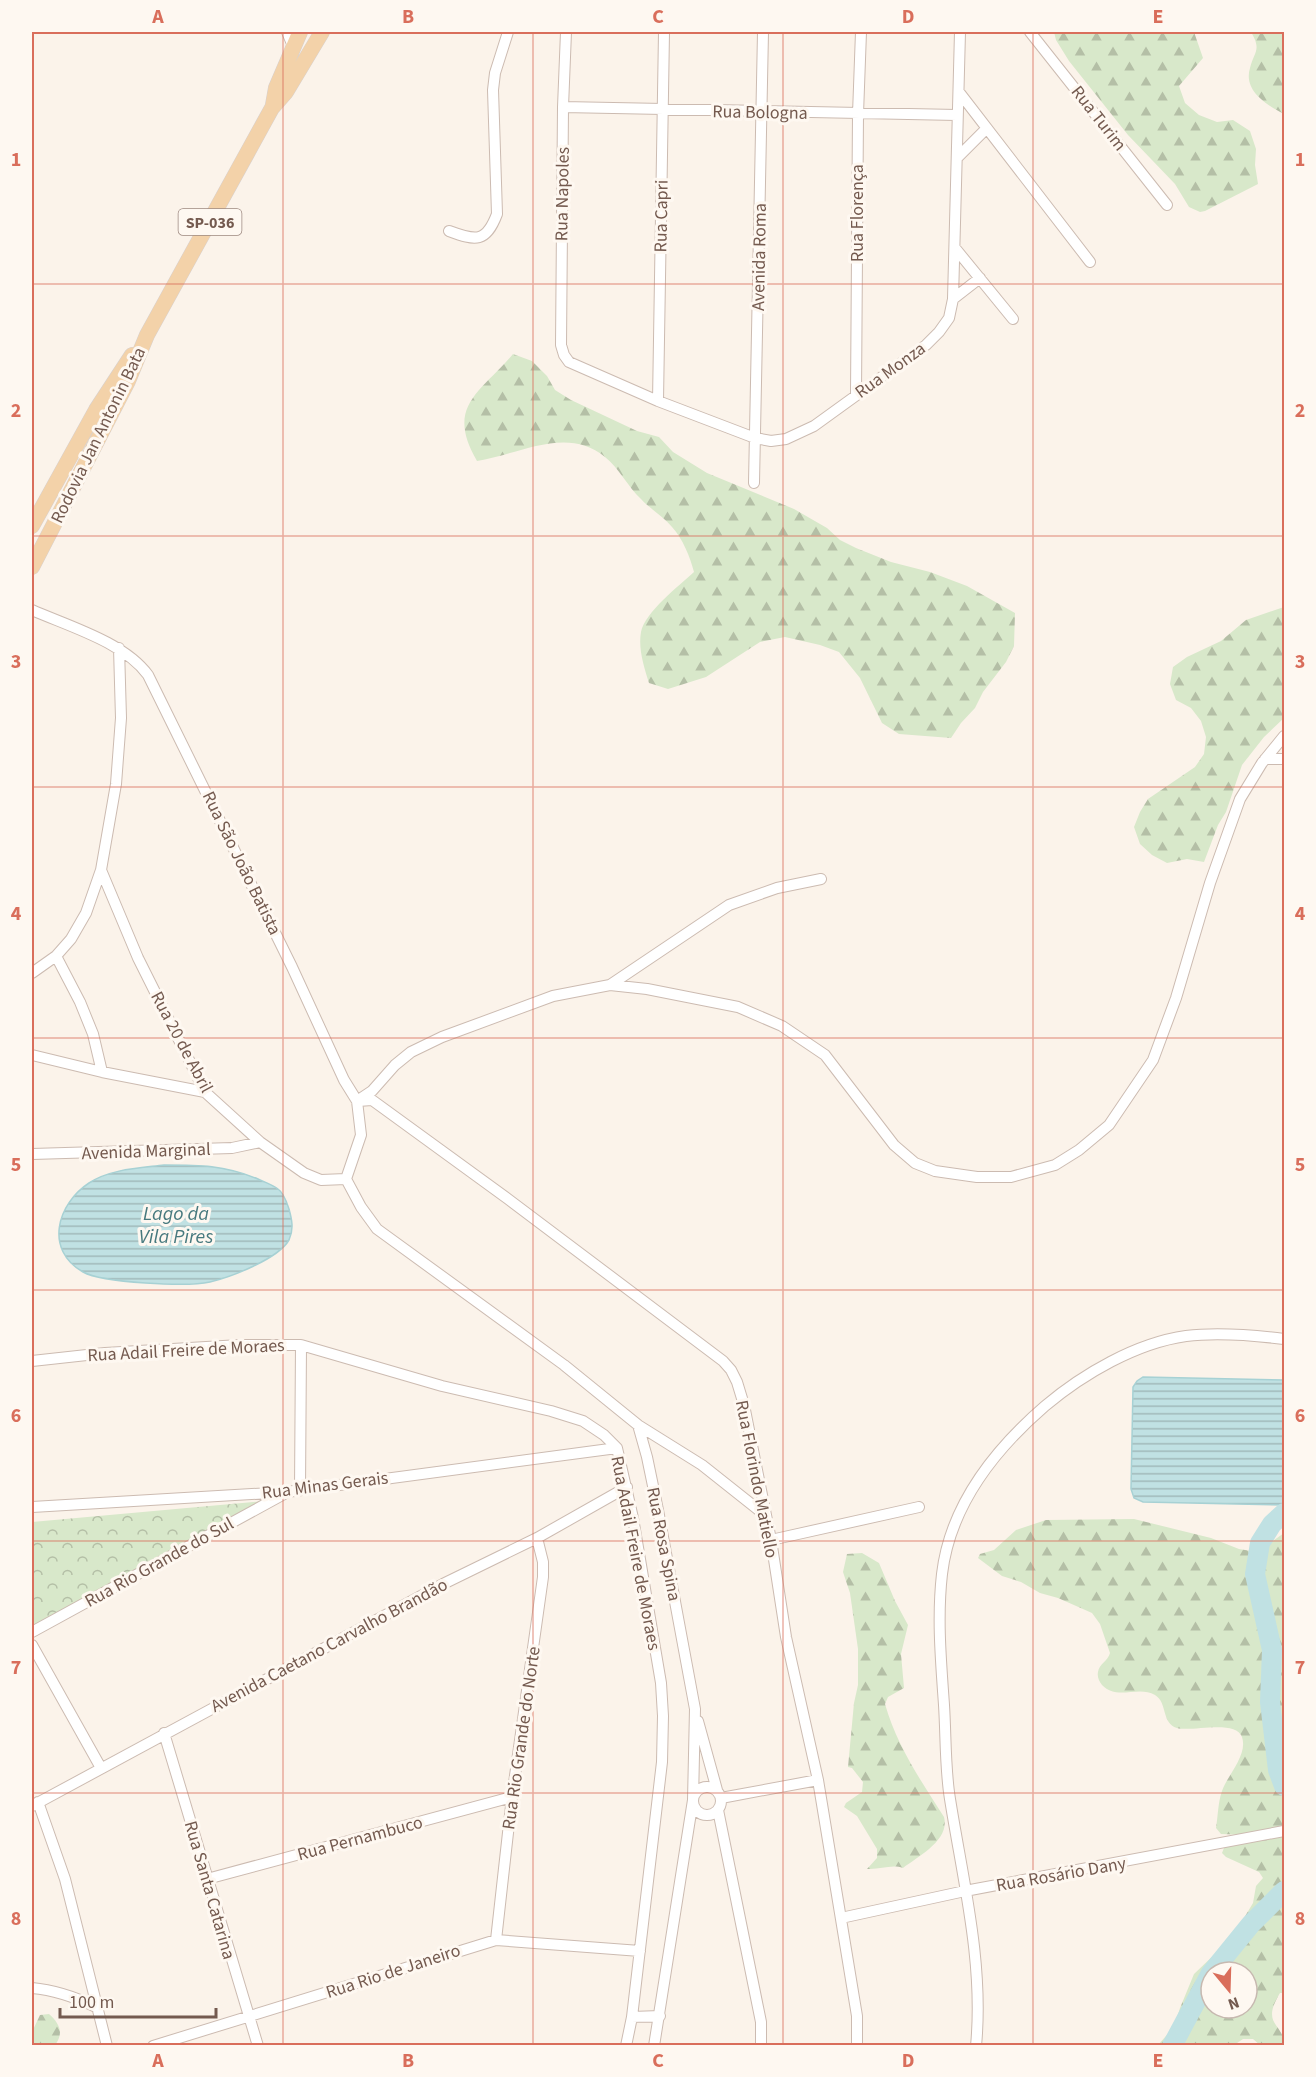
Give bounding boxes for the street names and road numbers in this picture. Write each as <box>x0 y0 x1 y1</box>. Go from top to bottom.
street label: Rua Turim <box>1065 80 1132 156</box>
street label: Rua Bologna <box>712 99 808 126</box>
street label: Rua Napoles <box>549 147 576 241</box>
street label: Rua Florença <box>845 164 870 262</box>
street label: Rua Capri <box>648 179 675 253</box>
street label: Avenida Roma <box>746 203 773 311</box>
road number: SP-036 <box>178 209 242 235</box>
street label: Rua Monza <box>850 336 931 405</box>
street label: Rodovia Jan Antonin Bata <box>45 343 152 528</box>
street label: Rua São João Batista <box>196 787 287 939</box>
street label: Rua 20 de Abril <box>144 987 219 1097</box>
street label: Avenida Marginal <box>81 1137 211 1166</box>
street label: Rua Adail Freire de Moraes <box>87 1333 285 1368</box>
street label: Rua Florindo Matiello <box>729 1398 784 1560</box>
street label: Rua Adail Freire de Moraes <box>604 1454 667 1652</box>
street label: Rua Minas Gerais <box>260 1465 390 1506</box>
street label: Rua Rosa Spina <box>640 1485 687 1603</box>
street label: Rua Rio Grande do Sul <box>80 1511 238 1614</box>
street label: Avenida Caetano Carvalho Brandão <box>206 1572 452 1719</box>
street label: Rua Rio Grande do Norte <box>496 1645 547 1831</box>
street label: Rua Pernambuco <box>295 1810 426 1867</box>
street label: Rua Santa Catarina <box>178 1818 241 1962</box>
street label: Rua Rosário Dany <box>994 1851 1129 1898</box>
street label: Rua Rio de Janeiro <box>323 1938 464 2005</box>

